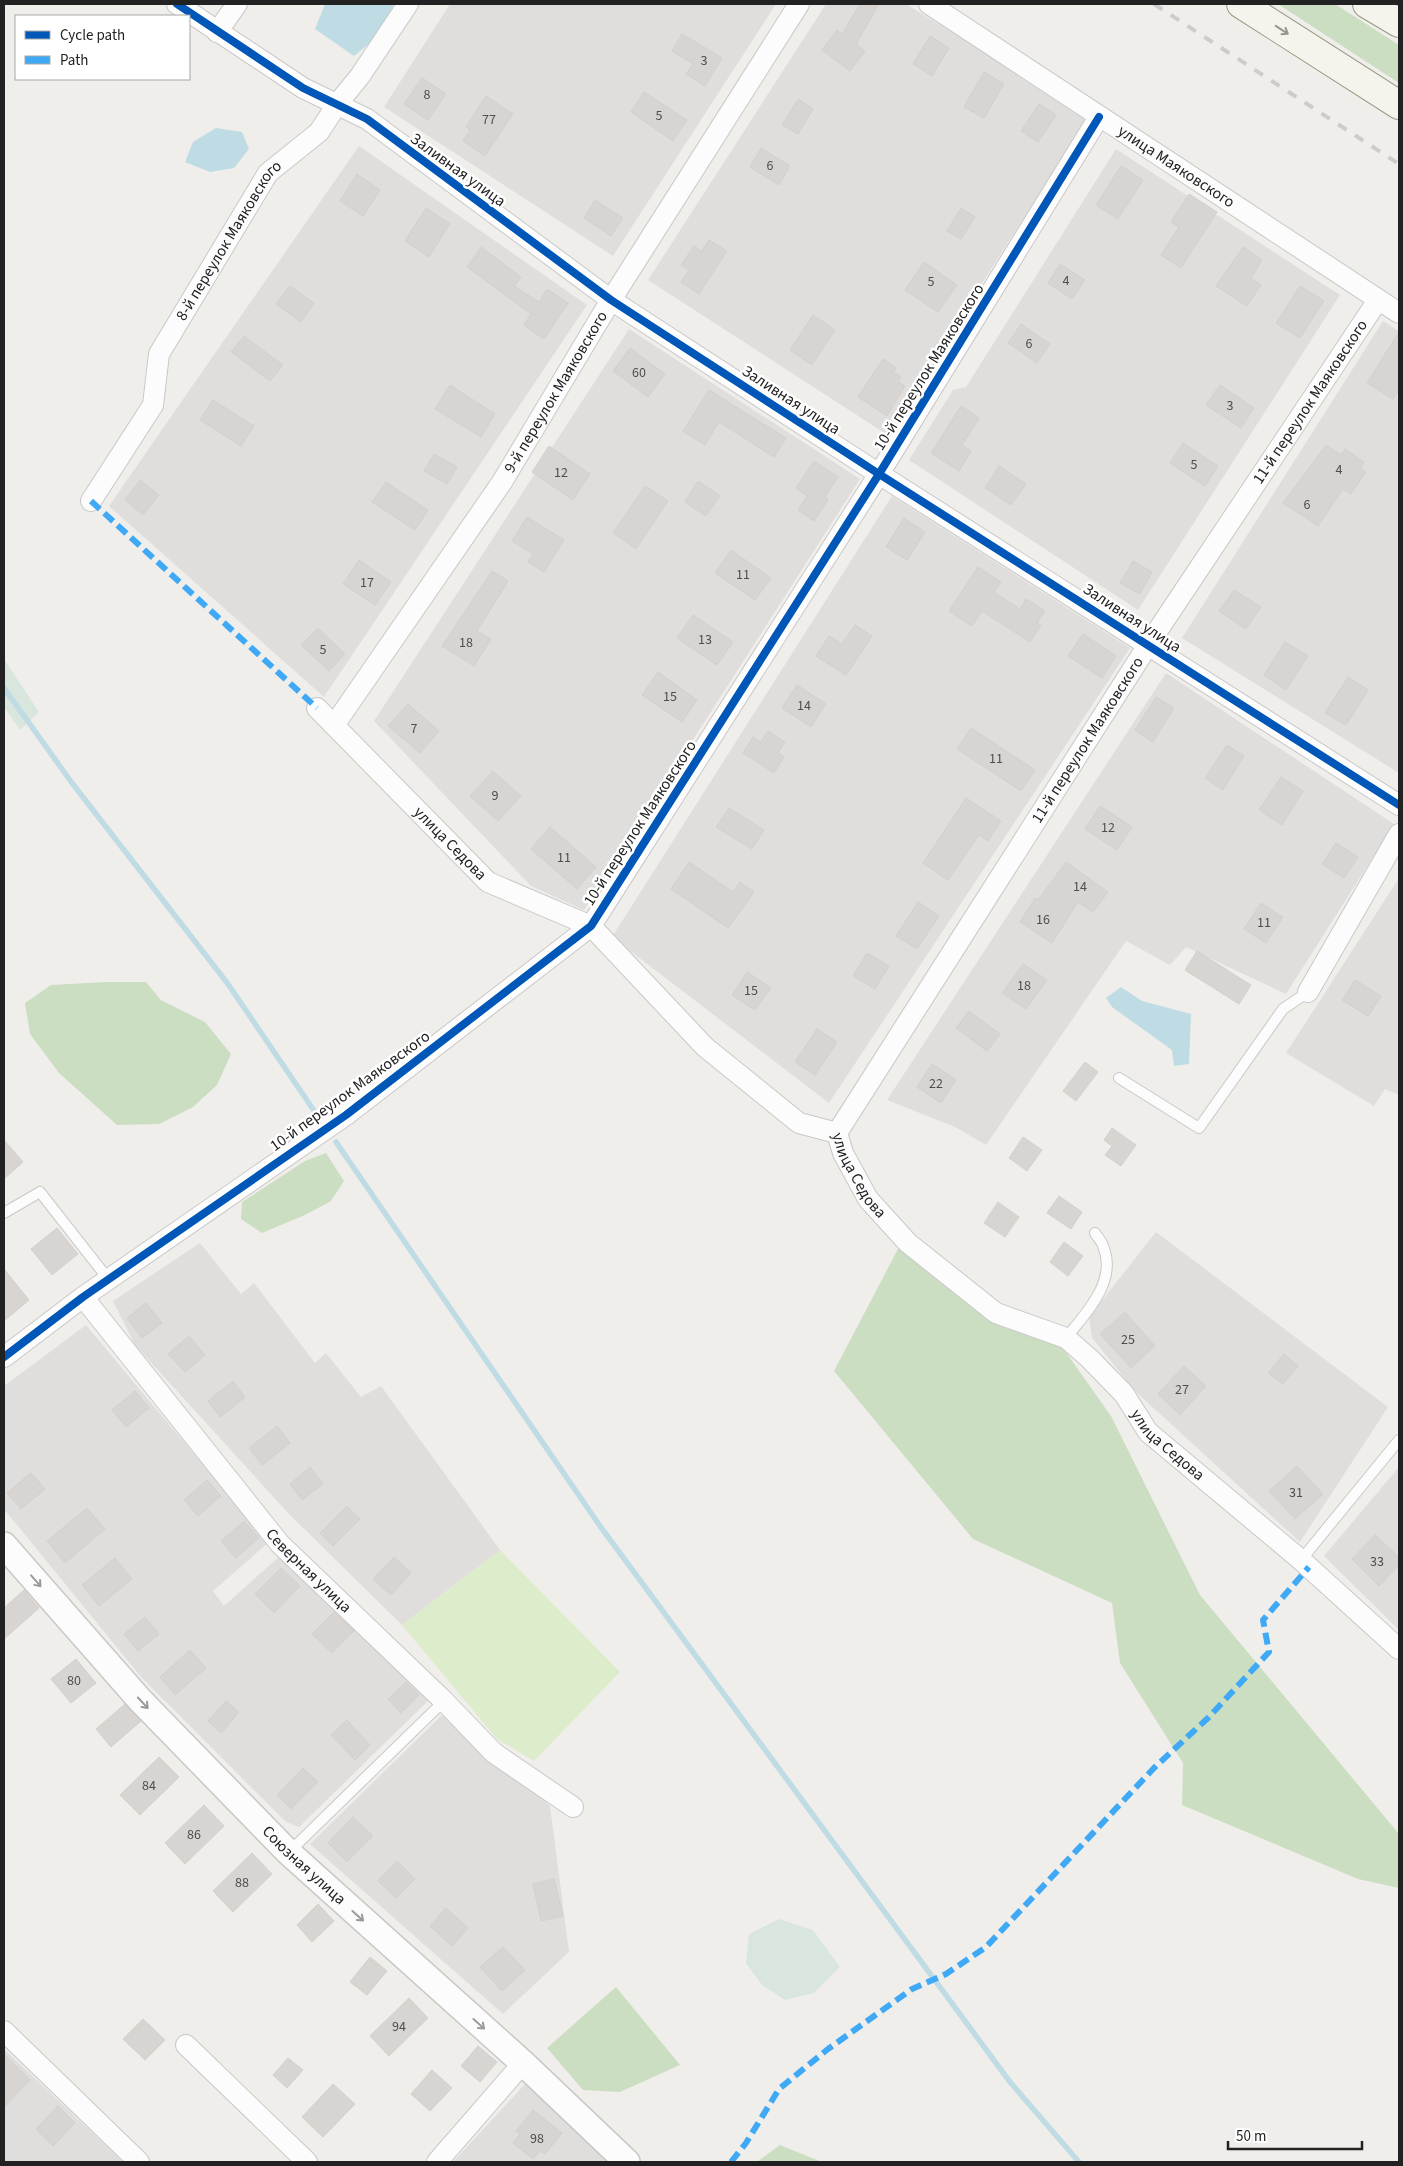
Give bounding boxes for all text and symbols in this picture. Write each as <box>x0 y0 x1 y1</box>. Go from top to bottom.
legend <box>15 15 190 80</box>
text: Cycle path <box>60 25 125 46</box>
one-way arrow <box>1275 25 1289 35</box>
text: Path <box>60 50 88 71</box>
house number: 3 <box>701 51 708 71</box>
house number: 8 <box>424 85 431 105</box>
house number: 5 <box>656 106 663 126</box>
house number: 77 <box>482 110 496 130</box>
street label: улица Маяковского <box>1114 120 1239 213</box>
street label: Заливная улица <box>406 128 510 212</box>
street label: 8-й переулок Маяковского <box>171 155 286 325</box>
house number: 6 <box>767 156 774 176</box>
house number: 4 <box>1063 271 1070 291</box>
house number: 5 <box>928 272 935 292</box>
street label: 10-й переулок Маяковского <box>869 279 989 455</box>
street label: 9-й переулок Маяковского <box>499 307 613 477</box>
street label: 11-й переулок Маяковского <box>1247 315 1373 488</box>
house number: 6 <box>1026 334 1033 354</box>
street label: Заливная улица <box>738 360 844 440</box>
house number: 60 <box>632 363 646 383</box>
house number: 3 <box>1227 396 1234 416</box>
house number: 5 <box>1191 455 1198 475</box>
house number: 4 <box>1336 460 1343 480</box>
house number: 12 <box>554 463 568 483</box>
house number: 6 <box>1304 495 1311 515</box>
house number: 11 <box>736 565 750 585</box>
house number: 17 <box>360 573 374 593</box>
street label: Заливная улица <box>1079 578 1185 658</box>
house number: 13 <box>698 630 712 650</box>
house number: 18 <box>459 633 473 653</box>
house number: 5 <box>320 640 327 660</box>
street label: 11-й переулок Маяковского <box>1026 653 1149 827</box>
house number: 15 <box>663 687 677 707</box>
house number: 14 <box>797 696 811 716</box>
house number: 7 <box>411 719 418 739</box>
street label: 10-й переулок Маяковского <box>578 736 702 910</box>
house number: 11 <box>989 749 1003 769</box>
house number: 9 <box>492 786 499 806</box>
street label: улица Седова <box>409 802 492 885</box>
house number: 12 <box>1101 818 1115 838</box>
house number: 11 <box>557 848 571 868</box>
house number: 14 <box>1073 877 1087 897</box>
house number: 16 <box>1036 910 1050 930</box>
house number: 11 <box>1257 913 1271 933</box>
house number: 18 <box>1017 976 1031 996</box>
house number: 15 <box>744 981 758 1001</box>
street label: 10-й переулок Маяковского <box>265 1025 435 1157</box>
house number: 22 <box>929 1074 943 1094</box>
street label: улица Седова <box>827 1130 891 1223</box>
house number: 25 <box>1121 1330 1135 1350</box>
house number: 27 <box>1175 1380 1189 1400</box>
street label: улица Седова <box>1125 1405 1209 1486</box>
house number: 31 <box>1289 1483 1303 1503</box>
street label: Северная улица <box>261 1524 356 1618</box>
house number: 33 <box>1370 1552 1384 1572</box>
one-way arrow <box>30 1575 42 1588</box>
house number: 80 <box>67 1671 81 1691</box>
one-way arrow <box>137 1697 149 1710</box>
house number: 84 <box>142 1776 156 1796</box>
street label: Союзная улица <box>257 1821 351 1910</box>
house number: 86 <box>187 1825 201 1845</box>
house number: 88 <box>235 1873 249 1893</box>
one-way arrow <box>352 1910 365 1922</box>
house number: 94 <box>392 2017 406 2037</box>
one-way arrow <box>473 2018 486 2030</box>
scale bar <box>1228 2118 1362 2150</box>
text: 50 m <box>1236 2126 1266 2147</box>
house number: 98 <box>530 2129 544 2149</box>

